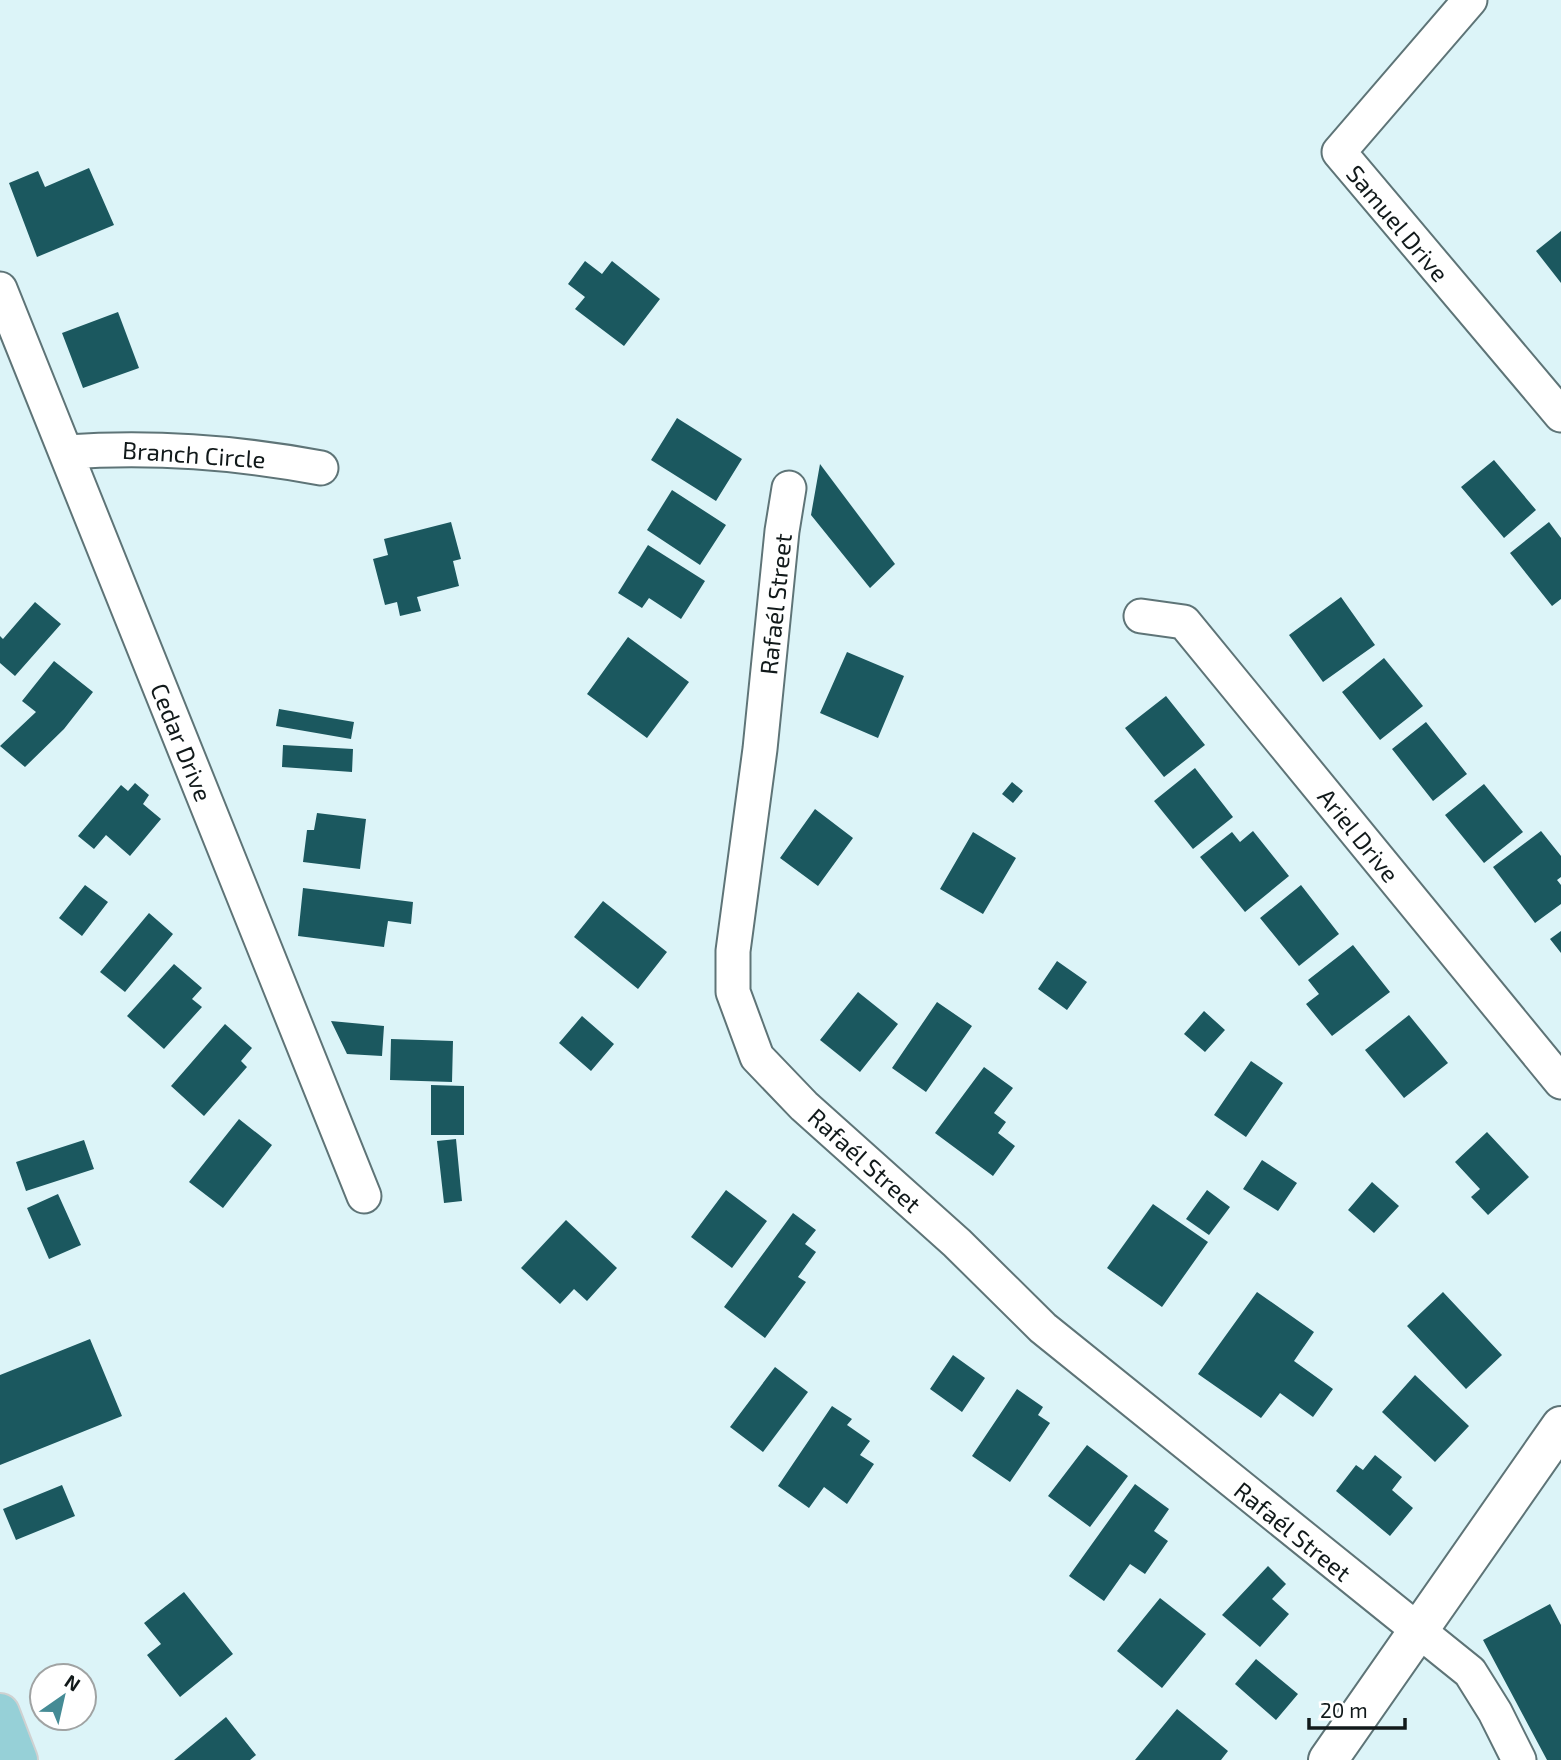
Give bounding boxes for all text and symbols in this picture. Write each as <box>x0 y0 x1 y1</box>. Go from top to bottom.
street label: Samuel Drive <box>1341 159 1455 287</box>
street label: Branch Circle <box>121 435 267 473</box>
street label: Rafaél Street <box>753 532 797 676</box>
street label: Cedar Drive <box>145 679 219 805</box>
street label: Ariel Drive <box>1312 782 1406 888</box>
street label: Rafaél Street <box>803 1102 927 1218</box>
street label: Rafaél Street <box>1229 1475 1357 1587</box>
north arrow <box>28 1662 98 1732</box>
text: N <box>61 1669 85 1696</box>
scale bar <box>1309 1686 1405 1730</box>
text: 20 m <box>1320 1697 1368 1722</box>

